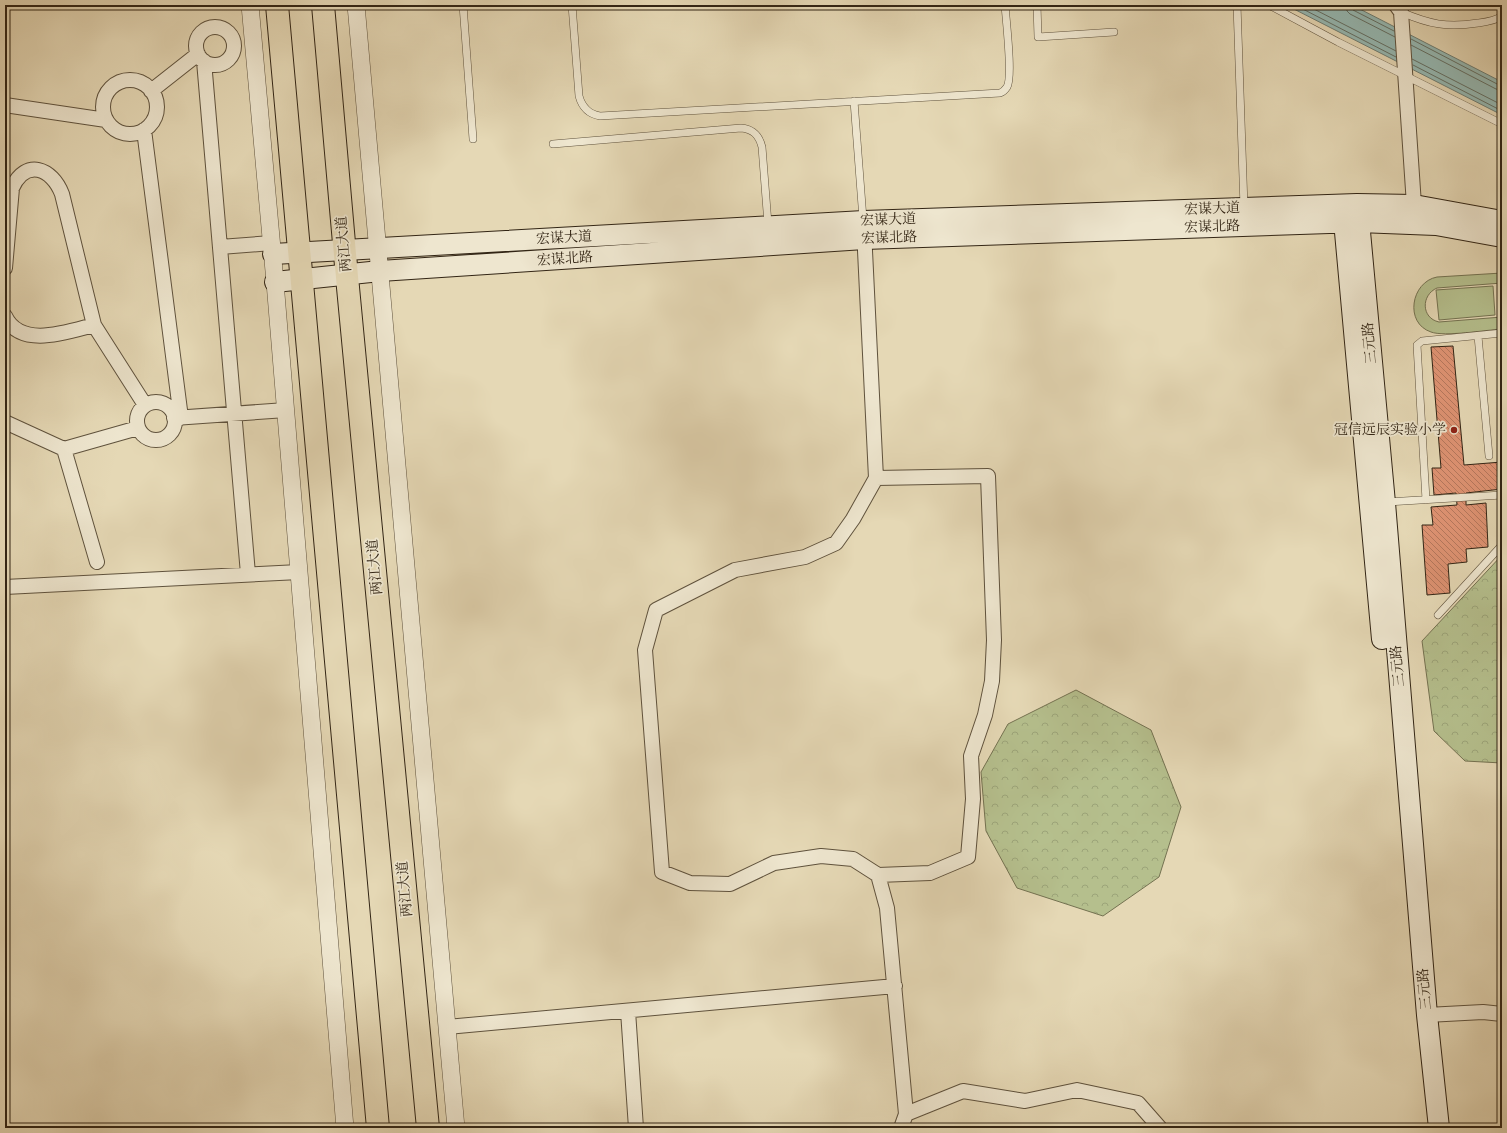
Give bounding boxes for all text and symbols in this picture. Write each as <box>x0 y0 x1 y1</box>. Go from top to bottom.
street label: 宏谋大道 <box>1184 199 1240 219</box>
street label: 宏谋大道 <box>860 210 916 230</box>
street label: 两江大道 <box>333 215 355 273</box>
street label: 宏谋北路 <box>1184 217 1240 237</box>
street label: 宏谋大道 <box>536 228 592 248</box>
street label: 宏谋北路 <box>861 228 917 248</box>
street label: 宏谋北路 <box>536 248 594 270</box>
street label: 三元路 <box>1359 321 1381 365</box>
place label: 冠信远辰实验小学 <box>1334 421 1446 439</box>
marker: 冠信远辰实验小学 <box>1449 425 1459 435</box>
street label: 两江大道 <box>364 538 386 596</box>
street label: 三元路 <box>1387 644 1409 688</box>
street label: 两江大道 <box>394 860 416 918</box>
street label: 三元路 <box>1414 967 1436 1011</box>

